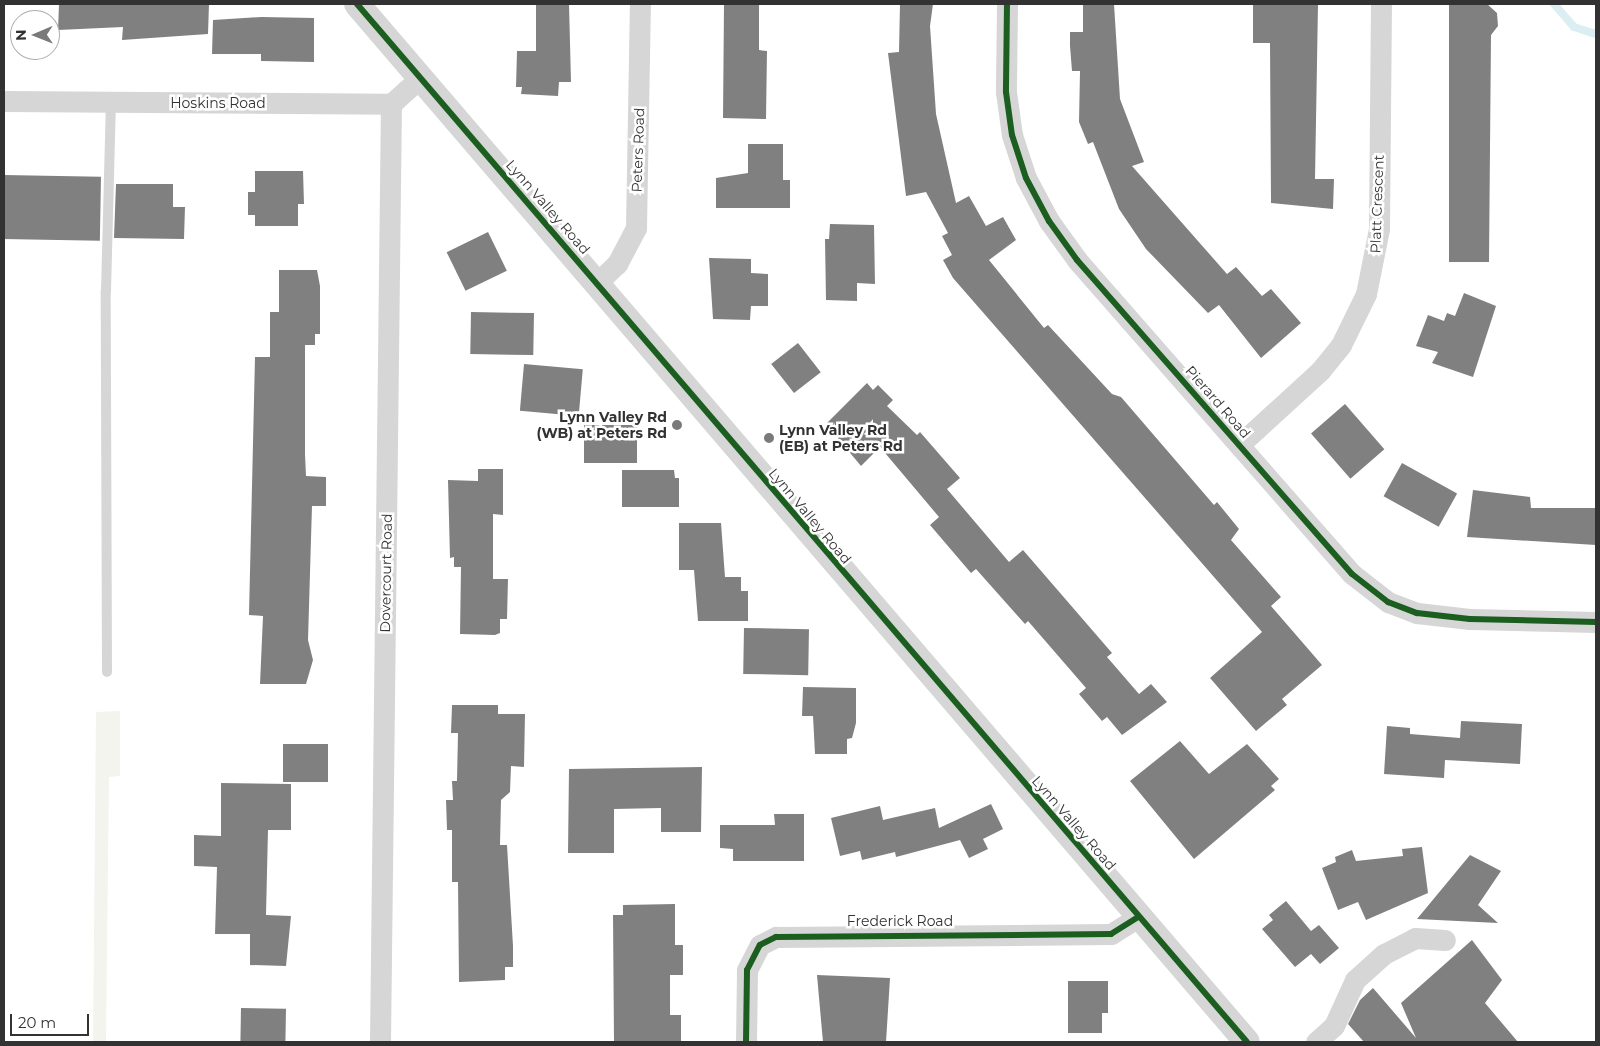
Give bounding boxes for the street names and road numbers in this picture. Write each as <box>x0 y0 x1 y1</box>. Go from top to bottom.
street label: Hoskins Road <box>170 95 266 111</box>
street label: Peters Road <box>628 107 648 193</box>
street label: Platt Crescent <box>1367 154 1387 254</box>
street label: Lynn Valley Road <box>502 156 594 258</box>
street label: Pierard Road <box>1182 362 1254 442</box>
street label: Lynn Valley Road <box>765 465 855 567</box>
street label: Dovercourt Road <box>377 513 395 633</box>
street label: Lynn Valley Road <box>1028 772 1120 874</box>
street label: Frederick Road <box>847 913 953 929</box>

